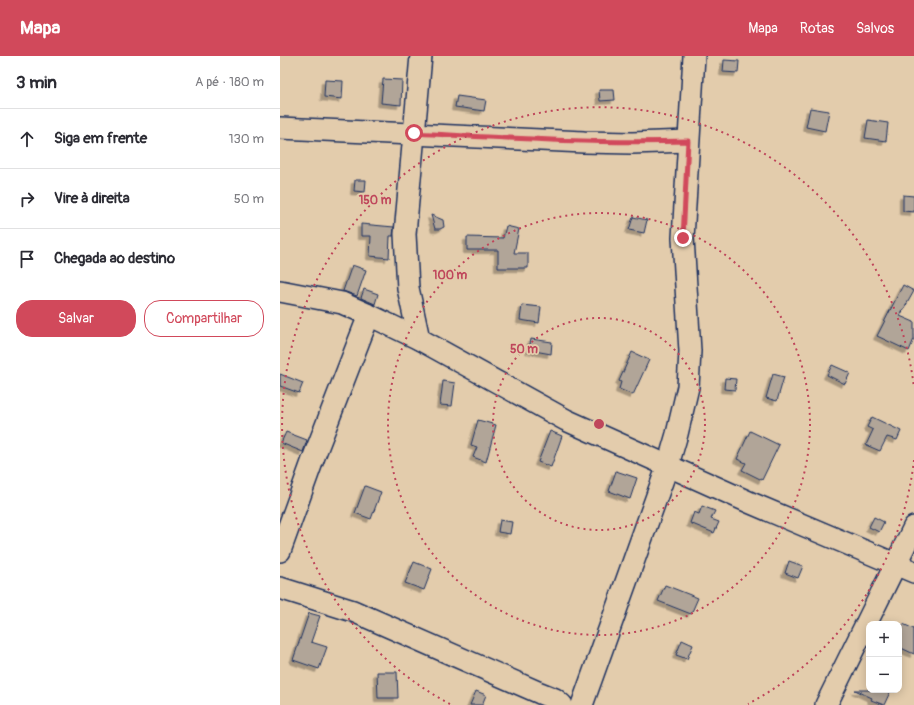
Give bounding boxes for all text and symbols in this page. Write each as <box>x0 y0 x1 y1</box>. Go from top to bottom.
text: Mapa <box>20 16 60 40</box>
text: Mapa <box>748 20 778 37</box>
text: Rotas <box>800 20 834 37</box>
text: Salvos <box>856 20 894 37</box>
text: 3 min <box>16 72 57 93</box>
text: A pé · 180 m <box>195 74 264 90</box>
route start <box>405 124 423 142</box>
icon: ahead <box>16 128 38 150</box>
text: Siga em frente <box>54 129 147 148</box>
text: 130 m <box>228 131 264 147</box>
icon: right <box>16 188 38 210</box>
text: Vire à direita <box>54 189 130 208</box>
text: 50 m <box>234 191 264 207</box>
text: 150 m <box>359 193 392 208</box>
route end <box>674 229 692 247</box>
icon: arrive <box>16 248 38 270</box>
text: Chegada ao destino <box>54 249 175 268</box>
text: 100 m <box>433 268 468 283</box>
button: Salvar <box>16 300 136 337</box>
button: Compartilhar <box>144 300 264 337</box>
text: 50 m <box>510 342 538 357</box>
centre of rings <box>592 417 606 431</box>
map controls <box>866 621 902 693</box>
button: + <box>866 621 902 657</box>
button: − <box>866 657 902 693</box>

